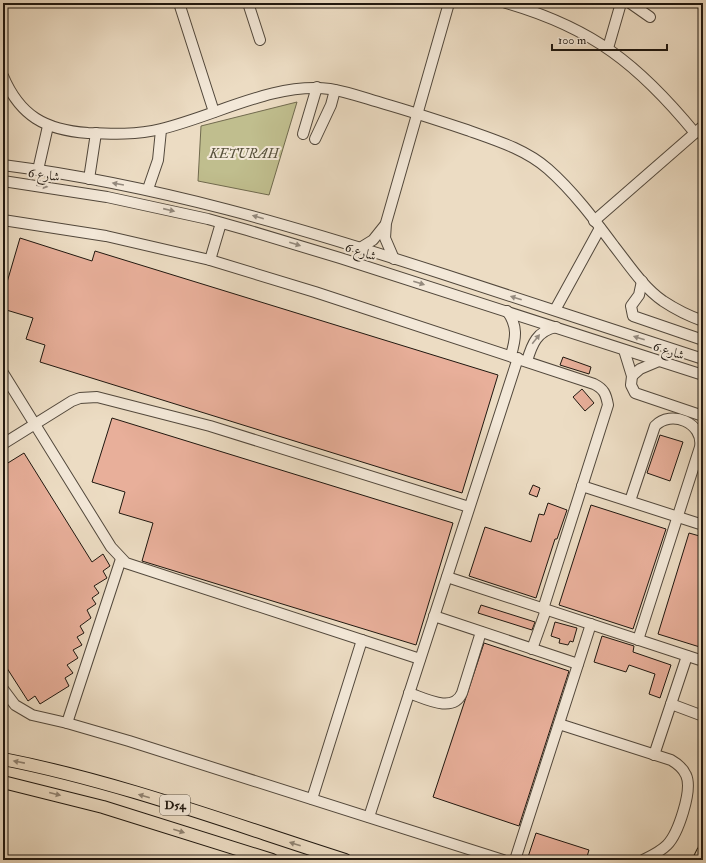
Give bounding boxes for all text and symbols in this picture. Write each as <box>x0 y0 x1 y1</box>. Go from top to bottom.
scale bar <box>552 26 667 52</box>
text: 100 m <box>558 33 587 48</box>
park label: KETURAH <box>208 146 281 162</box>
street label: شارع 6 <box>27 165 61 188</box>
one-way arrow <box>112 181 124 187</box>
one-way arrow <box>36 183 48 189</box>
one-way arrow <box>163 208 176 214</box>
one-way arrow <box>252 214 264 220</box>
street label: شارع 6 <box>342 239 378 267</box>
one-way arrow <box>289 241 301 247</box>
one-way arrow <box>413 280 425 286</box>
one-way arrow <box>509 295 521 301</box>
one-way arrow <box>532 334 541 345</box>
one-way arrow <box>633 335 645 341</box>
street label: شارع 6 <box>650 338 686 366</box>
one-way arrow <box>13 759 25 765</box>
one-way arrow <box>49 791 61 797</box>
one-way arrow <box>138 793 150 799</box>
road number: D54 <box>160 795 190 815</box>
one-way arrow <box>174 828 186 834</box>
one-way arrow <box>289 841 301 847</box>

